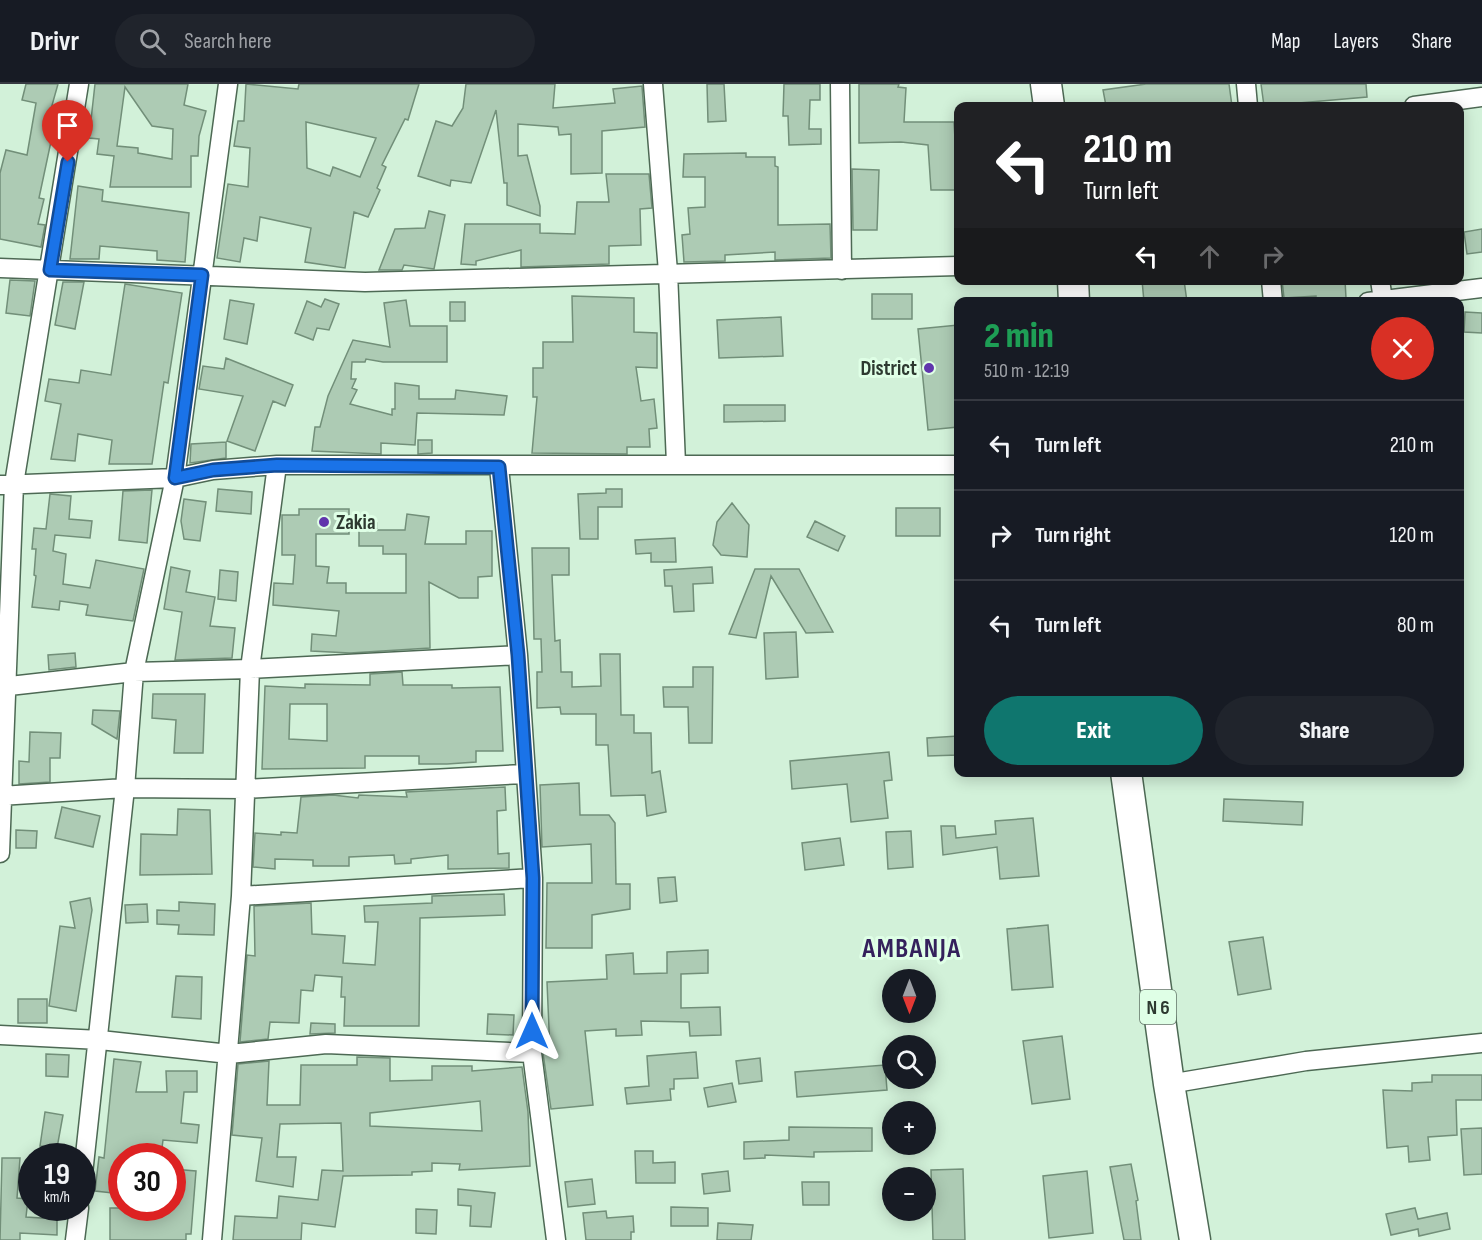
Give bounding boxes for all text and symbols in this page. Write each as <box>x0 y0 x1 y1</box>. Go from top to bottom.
search box <box>115 14 535 68</box>
text: Drivr <box>30 25 79 58</box>
icon: search <box>136 25 169 58</box>
text: Search here <box>184 28 272 55</box>
text: Map <box>1271 29 1300 54</box>
text: Layers <box>1333 29 1379 54</box>
text: Share <box>1412 29 1452 54</box>
pin <box>42 100 93 162</box>
icon: arrive <box>51 109 84 142</box>
text: 210 m <box>1083 124 1172 175</box>
icon: left <box>984 126 1062 204</box>
text: Turn left <box>1083 175 1159 207</box>
icon: left <box>1130 240 1163 273</box>
icon: ahead <box>1193 240 1226 273</box>
icon: right <box>1256 240 1289 273</box>
text: 2 min <box>984 315 1054 358</box>
button: close <box>1371 317 1434 380</box>
place label: District <box>860 356 917 381</box>
text: 510 m · 12:19 <box>984 359 1069 383</box>
marker: District <box>922 361 936 375</box>
icon: left <box>984 429 1017 462</box>
text: Turn left <box>1035 432 1101 459</box>
text: 210 m <box>1390 432 1434 459</box>
place label: Zakia <box>336 510 375 535</box>
marker: Zakia <box>317 515 331 529</box>
icon: right <box>984 519 1017 552</box>
text: Turn right <box>1035 522 1111 549</box>
text: 120 m <box>1390 522 1434 549</box>
icon: left <box>984 609 1017 642</box>
text: Turn left <box>1035 612 1101 639</box>
text: 80 m <box>1397 612 1434 639</box>
button: Exit <box>984 696 1203 765</box>
button: Share <box>1215 696 1434 765</box>
district label: AMBANJA <box>861 933 962 965</box>
north arrow <box>882 969 936 1023</box>
map controls <box>882 969 936 1221</box>
road number: N 6 <box>1140 990 1176 1024</box>
position arrow <box>500 999 564 1063</box>
button: search <box>882 1035 936 1089</box>
button: + <box>882 1101 936 1155</box>
speed limit sign: 30 <box>108 1143 186 1221</box>
text: 19 <box>44 1157 70 1193</box>
button: − <box>882 1167 936 1221</box>
text: km/h <box>44 1188 70 1207</box>

